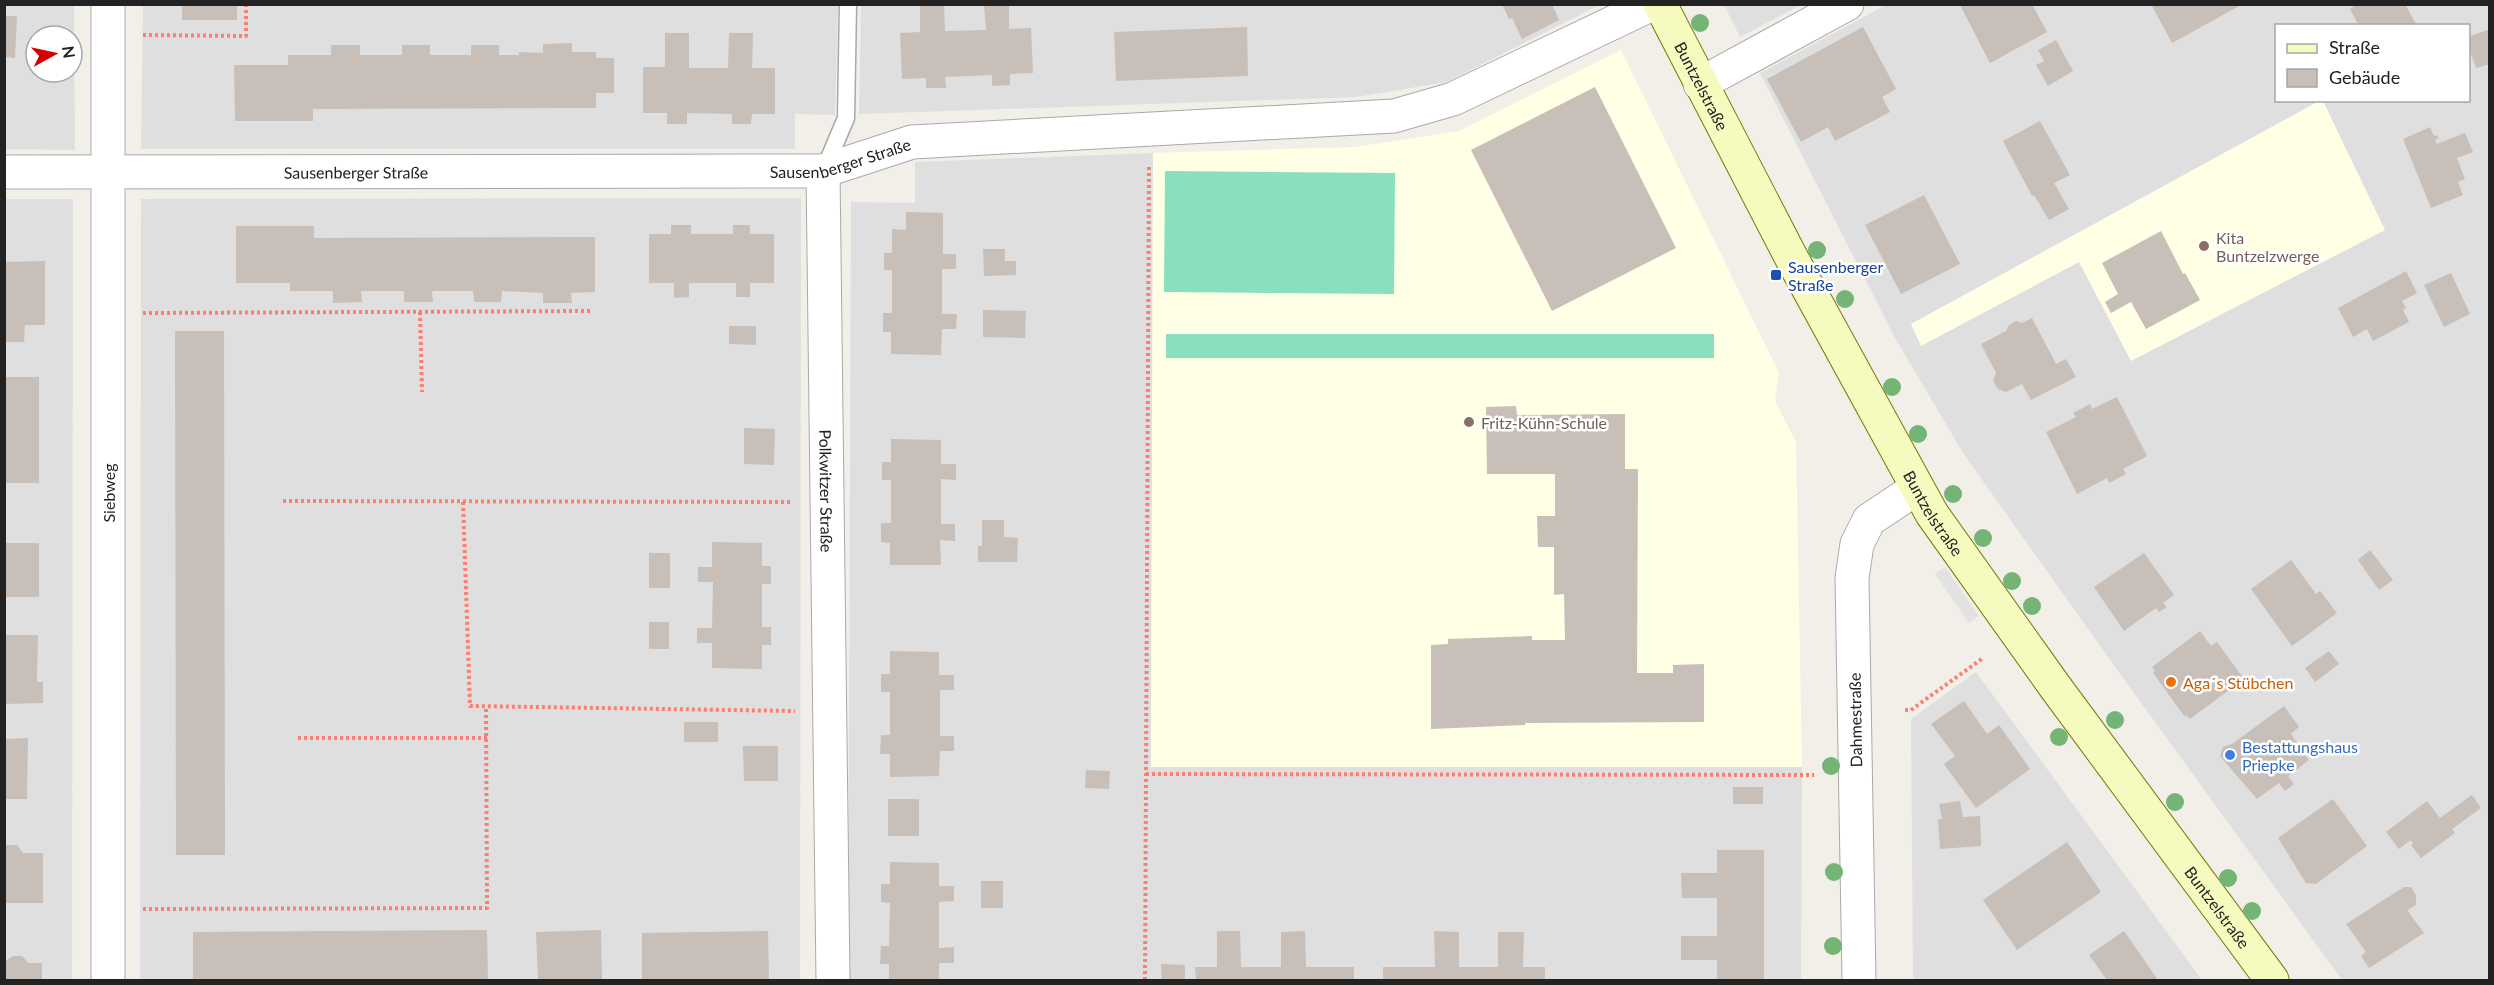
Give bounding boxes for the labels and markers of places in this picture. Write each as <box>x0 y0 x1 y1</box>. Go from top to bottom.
place label: Kita Buntzelzwerge <box>2216 228 2319 265</box>
marker: Kita Buntzelzwerge <box>2197 239 2211 253</box>
place label: Sausenberger Straße <box>1788 257 1883 294</box>
marker: Sausenberger Straße <box>1769 268 1783 282</box>
place label: Fritz-Kühn-Schule <box>1481 413 1607 432</box>
marker: Fritz-Kühn-Schule <box>1462 415 1476 429</box>
place label: Aga´s Stübchen <box>2183 673 2293 692</box>
marker: Aga´s Stübchen <box>2164 675 2178 689</box>
place label: Bestattungshaus Priepke <box>2242 737 2358 774</box>
marker: Bestattungshaus Priepke <box>2223 748 2237 762</box>

